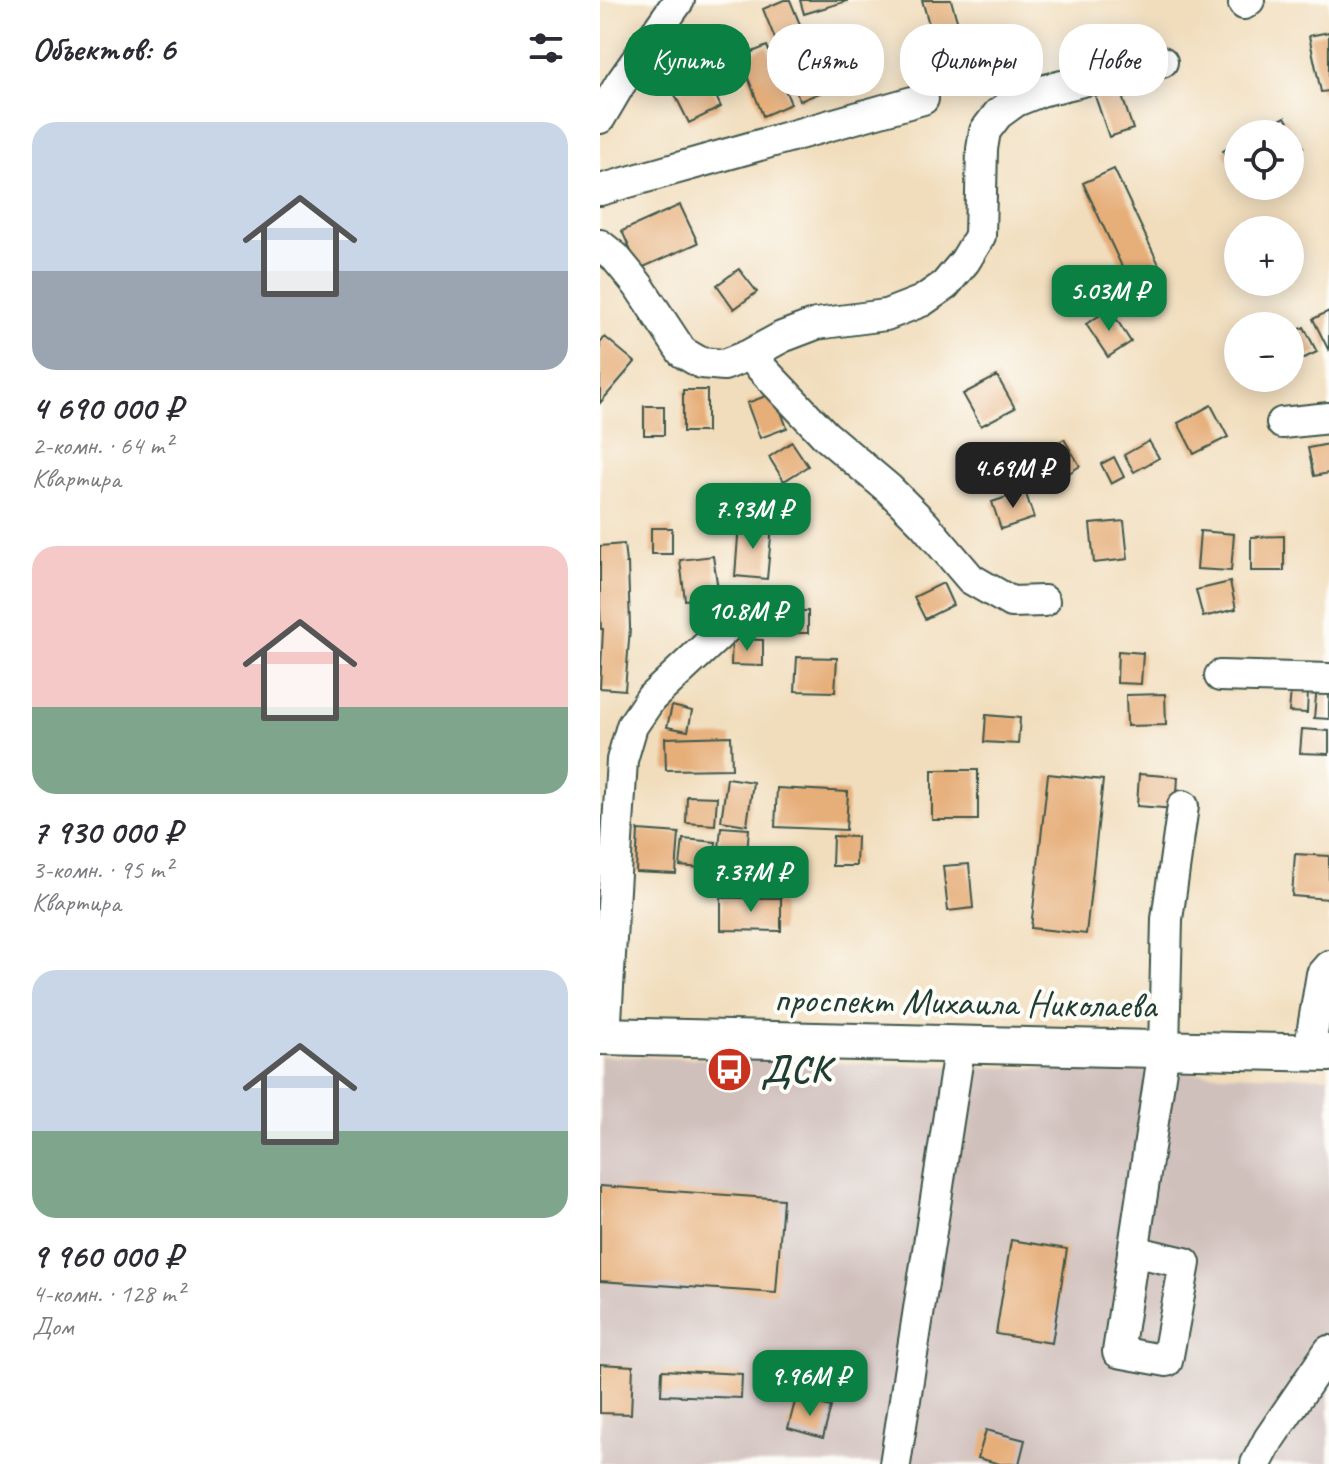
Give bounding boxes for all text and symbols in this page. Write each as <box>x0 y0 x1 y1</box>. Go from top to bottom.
chip: Купить <box>624 24 751 96</box>
chip: Снять <box>767 24 884 96</box>
chip: Фильтры <box>900 24 1043 96</box>
chip: Новое <box>1059 24 1168 96</box>
icon: filters <box>524 26 568 70</box>
text: Объектов: 6 <box>32 27 175 70</box>
map controls <box>1224 120 1304 392</box>
button: locate <box>1224 120 1304 200</box>
icon: home <box>228 174 372 318</box>
button: + <box>1224 216 1304 296</box>
pin: 5.03M ₽ <box>1035 265 1183 333</box>
text: 5.03M ₽ <box>1070 274 1148 307</box>
button: − <box>1224 312 1304 392</box>
text: 4 690 000 ₽ <box>32 386 182 429</box>
text: 2-комн. · 64 m² <box>32 429 172 462</box>
pin: 4.69M ₽ <box>939 442 1087 510</box>
text: 4.69M ₽ <box>973 451 1053 484</box>
text: Квартира <box>32 462 121 495</box>
pin: 7.93M ₽ <box>679 483 827 551</box>
text: 7.93M ₽ <box>714 492 792 525</box>
pin: 10.8M ₽ <box>673 585 821 653</box>
text: 10.8M ₽ <box>708 594 786 627</box>
icon: home <box>228 598 372 742</box>
text: 7 930 000 ₽ <box>32 810 181 853</box>
pin: 7.37M ₽ <box>677 846 825 914</box>
text: 3-комн. · 95 m² <box>32 853 172 886</box>
text: 7.37M ₽ <box>712 855 790 888</box>
text: Квартира <box>32 886 121 919</box>
street label: проспект Михаила Николаева <box>773 975 1159 1029</box>
icon: home <box>228 1022 372 1166</box>
bus stop icon: ДСК <box>706 1045 754 1093</box>
place label: ДСК <box>761 1046 836 1093</box>
text: 9 960 000 ₽ <box>32 1234 181 1277</box>
text: 4-комн. · 128 m² <box>32 1277 184 1310</box>
text: Дом <box>32 1310 74 1343</box>
pin: 9.96M ₽ <box>736 1350 884 1418</box>
text: 9.96M ₽ <box>771 1359 849 1392</box>

